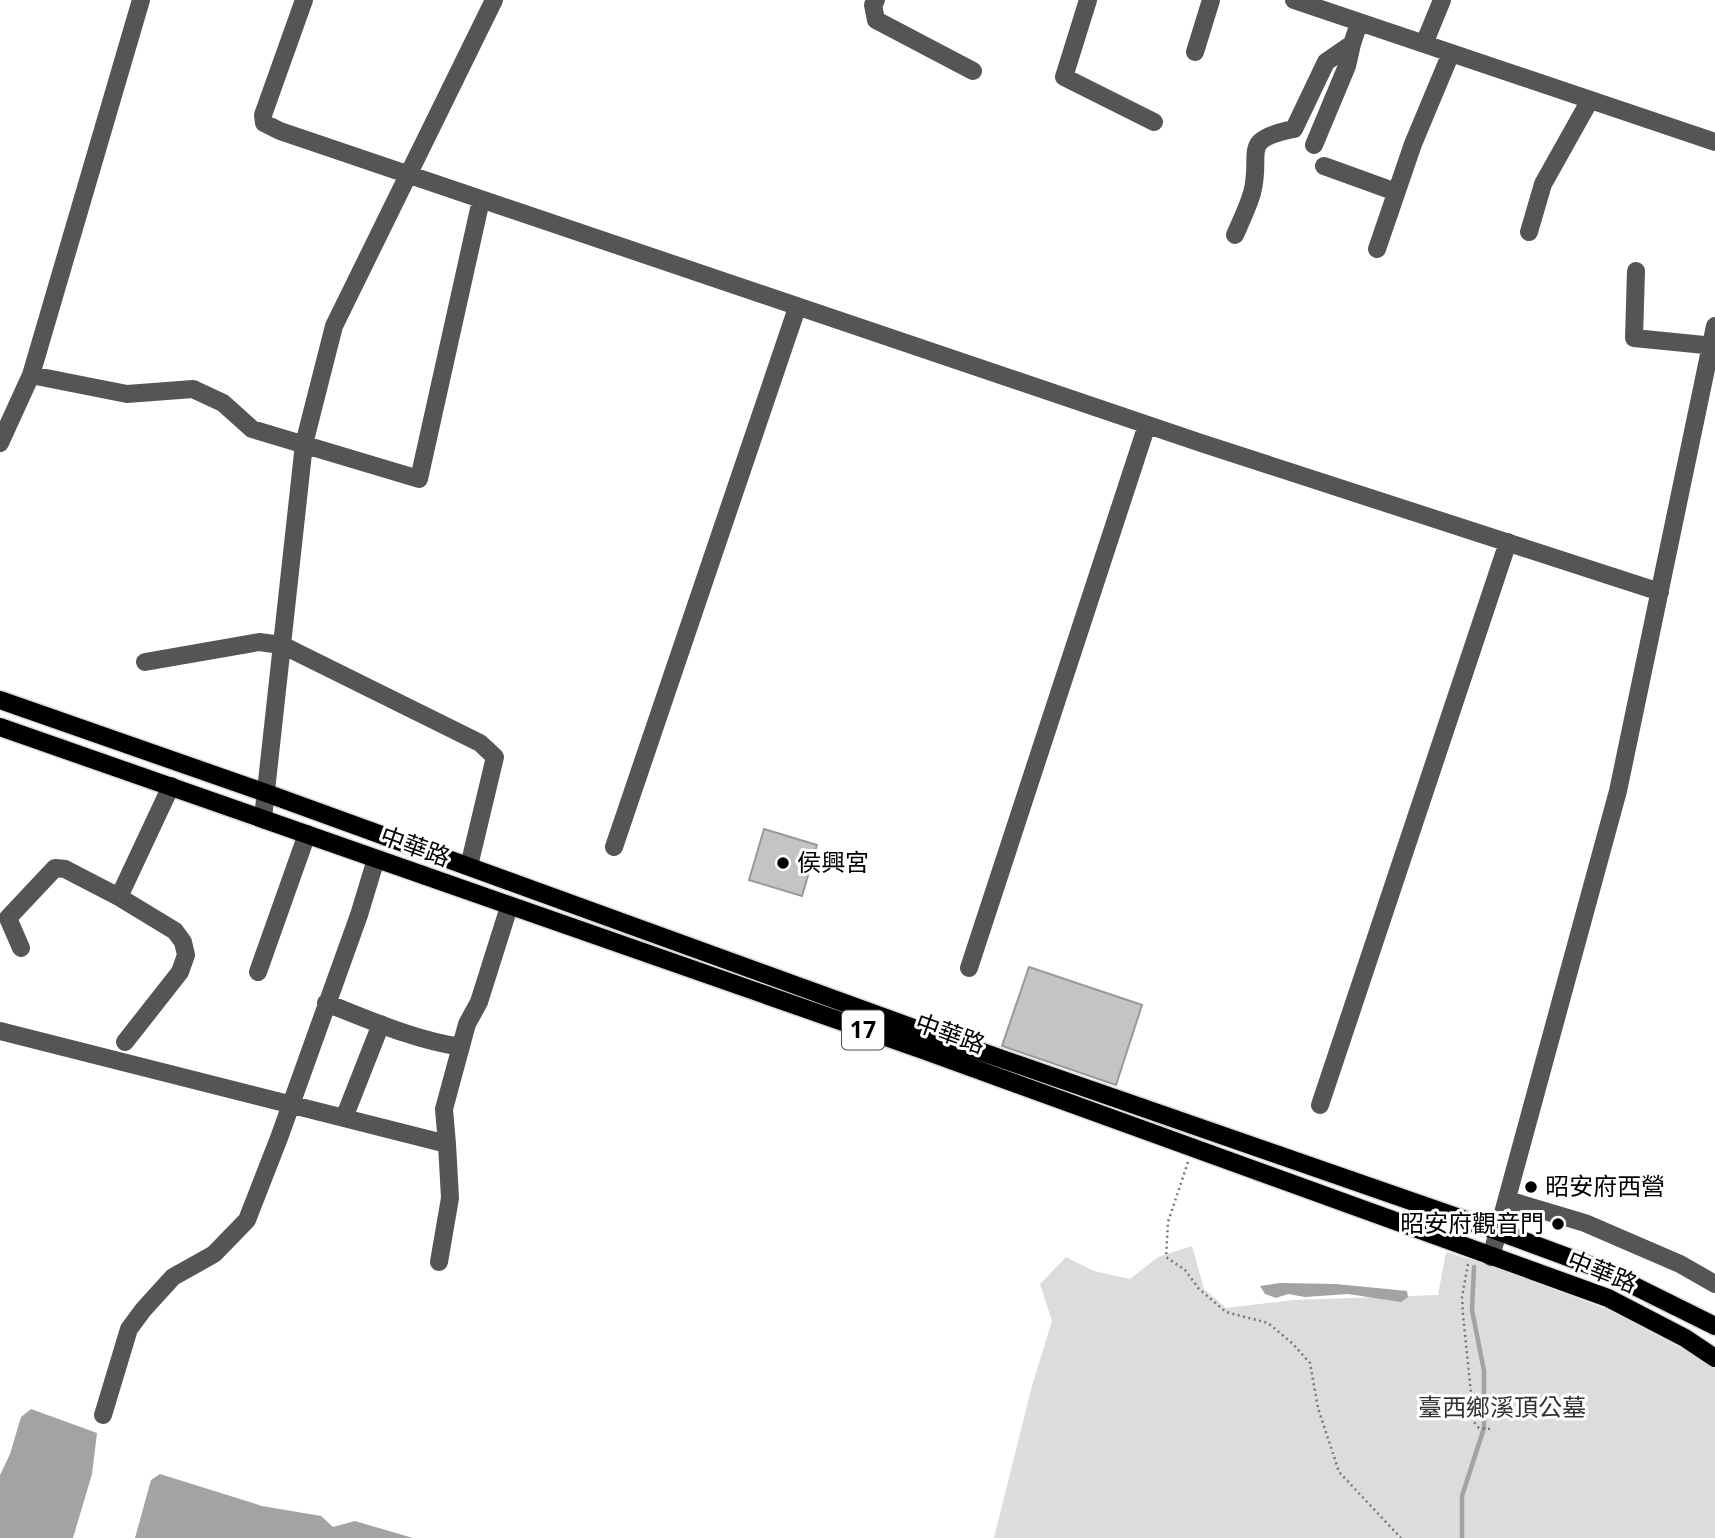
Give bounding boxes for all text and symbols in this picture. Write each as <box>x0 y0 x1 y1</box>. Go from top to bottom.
street label: 中華路 <box>376 818 455 873</box>
place label: 侯興宮 <box>797 845 869 878</box>
marker: 侯興宮 <box>775 855 791 871</box>
street label: 中華路 <box>911 1005 990 1060</box>
road number: 17 <box>842 1010 884 1050</box>
place label: 昭安府西營 <box>1545 1169 1665 1202</box>
marker: 昭安府西營 <box>1523 1179 1539 1195</box>
place label: 昭安府觀音門 <box>1400 1206 1544 1239</box>
marker: 昭安府觀音門 <box>1550 1216 1566 1232</box>
street label: 中華路 <box>1563 1242 1642 1299</box>
park label: 臺西鄉溪頂公墓 <box>1418 1390 1586 1423</box>

